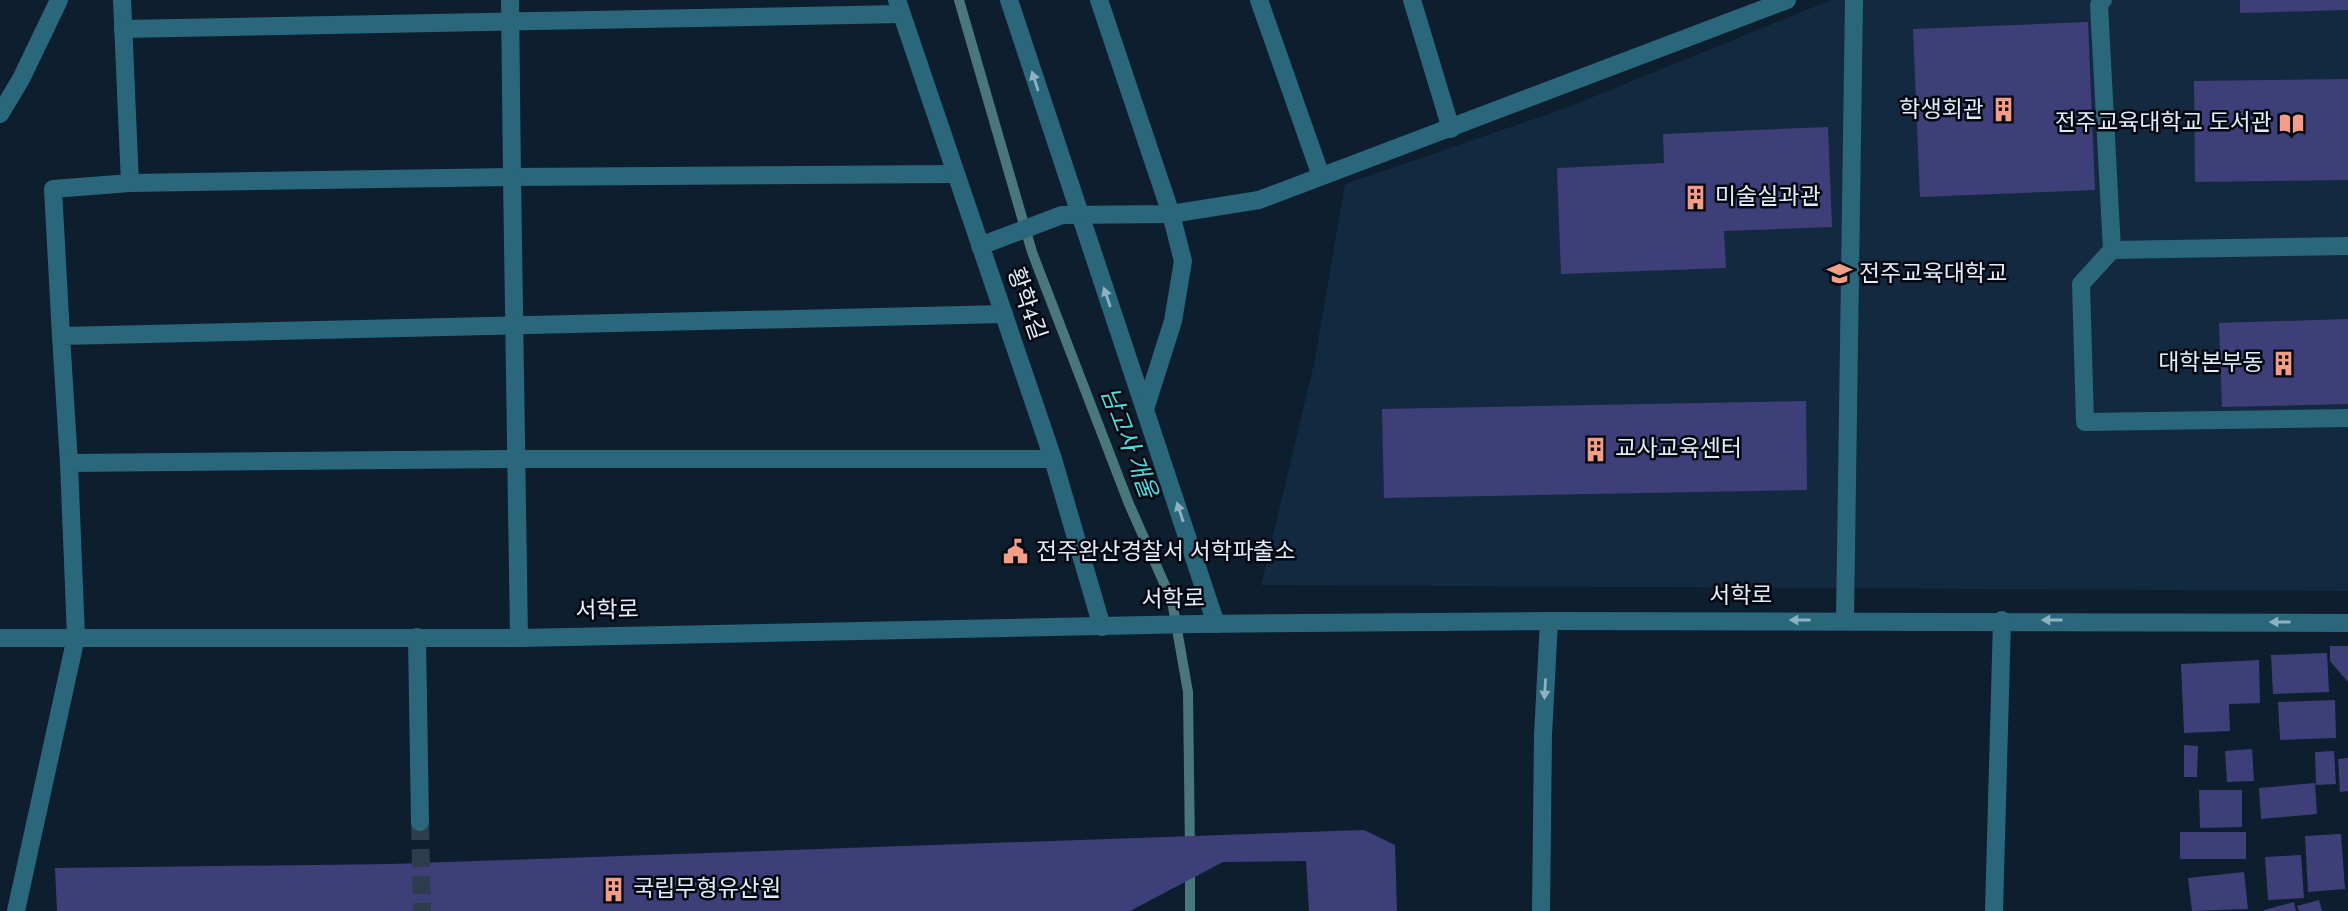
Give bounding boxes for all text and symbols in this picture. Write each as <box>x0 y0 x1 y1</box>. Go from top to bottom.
one-way arrow <box>1029 70 1040 91</box>
place label: 학생회관 <box>1899 93 1984 128</box>
building icon: 학생회관 <box>1990 96 2018 124</box>
place label: 전주교육대학교 도서관 <box>2055 106 2272 141</box>
library icon: 전주교육대학교 도서관 <box>2278 109 2306 137</box>
place label: 미술실과관 <box>1715 180 1821 215</box>
building icon: 미술실과관 <box>1681 183 1709 211</box>
place label: 전주교육대학교 <box>1859 257 2007 292</box>
school or university icon: 전주교육대학교 <box>1825 260 1853 288</box>
street label: 황학4길 <box>997 263 1055 345</box>
one-way arrow <box>1102 286 1113 307</box>
place label: 대학본부동 <box>2158 346 2264 381</box>
building icon: 대학본부동 <box>2270 349 2298 377</box>
water label: 남고사 개울 <box>1090 382 1166 505</box>
place label: 교사교육센터 <box>1615 432 1742 467</box>
building icon: 교사교육센터 <box>1581 435 1609 463</box>
one-way arrow <box>1174 502 1184 523</box>
place label: 전주완산경찰서 서학파출소 <box>1036 535 1296 570</box>
public building icon: 전주완산경찰서 서학파출소 <box>1002 538 1030 566</box>
street label: 서학로 <box>1709 579 1773 614</box>
street label: 서학로 <box>1141 582 1205 618</box>
street label: 서학로 <box>575 593 639 629</box>
one-way arrow <box>1789 614 1811 626</box>
one-way arrow <box>2041 614 2063 626</box>
one-way arrow <box>2269 616 2291 628</box>
one-way arrow <box>1540 679 1551 701</box>
place label: 국립무형유산원 <box>633 872 781 907</box>
building icon: 국립무형유산원 <box>599 875 627 903</box>

